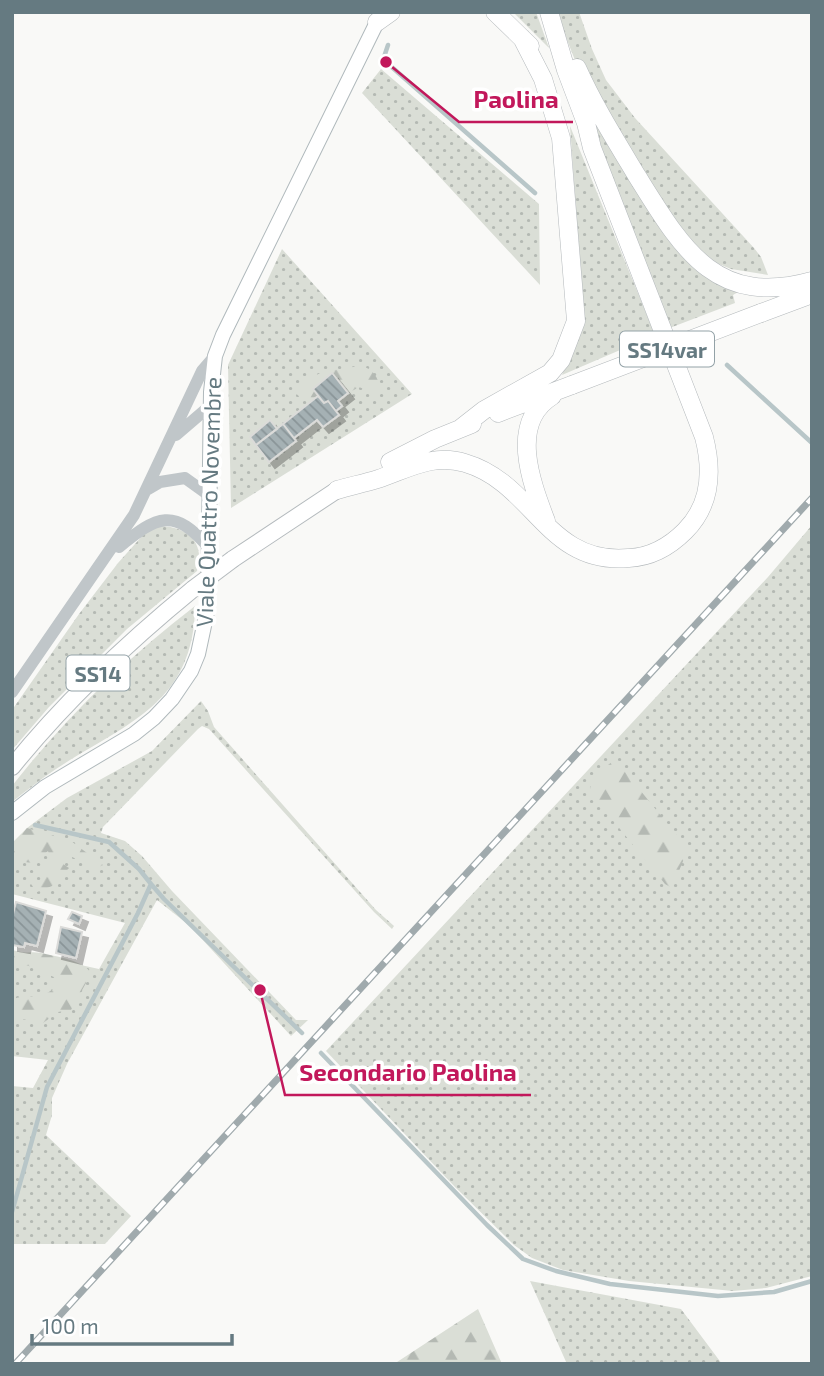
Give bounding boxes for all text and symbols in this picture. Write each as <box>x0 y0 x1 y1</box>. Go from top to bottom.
callout: Paolina <box>459 77 573 122</box>
text: Paolina <box>473 84 559 113</box>
road number: SS14var <box>620 332 714 366</box>
street label: Viale Quattro Novembre <box>190 376 226 628</box>
road number: SS14 <box>66 656 130 690</box>
callout: Secondario Paolina <box>285 1050 531 1095</box>
text: Secondario Paolina <box>299 1057 517 1086</box>
scale bar <box>32 1302 231 1346</box>
text: 100 m <box>42 1313 99 1338</box>

